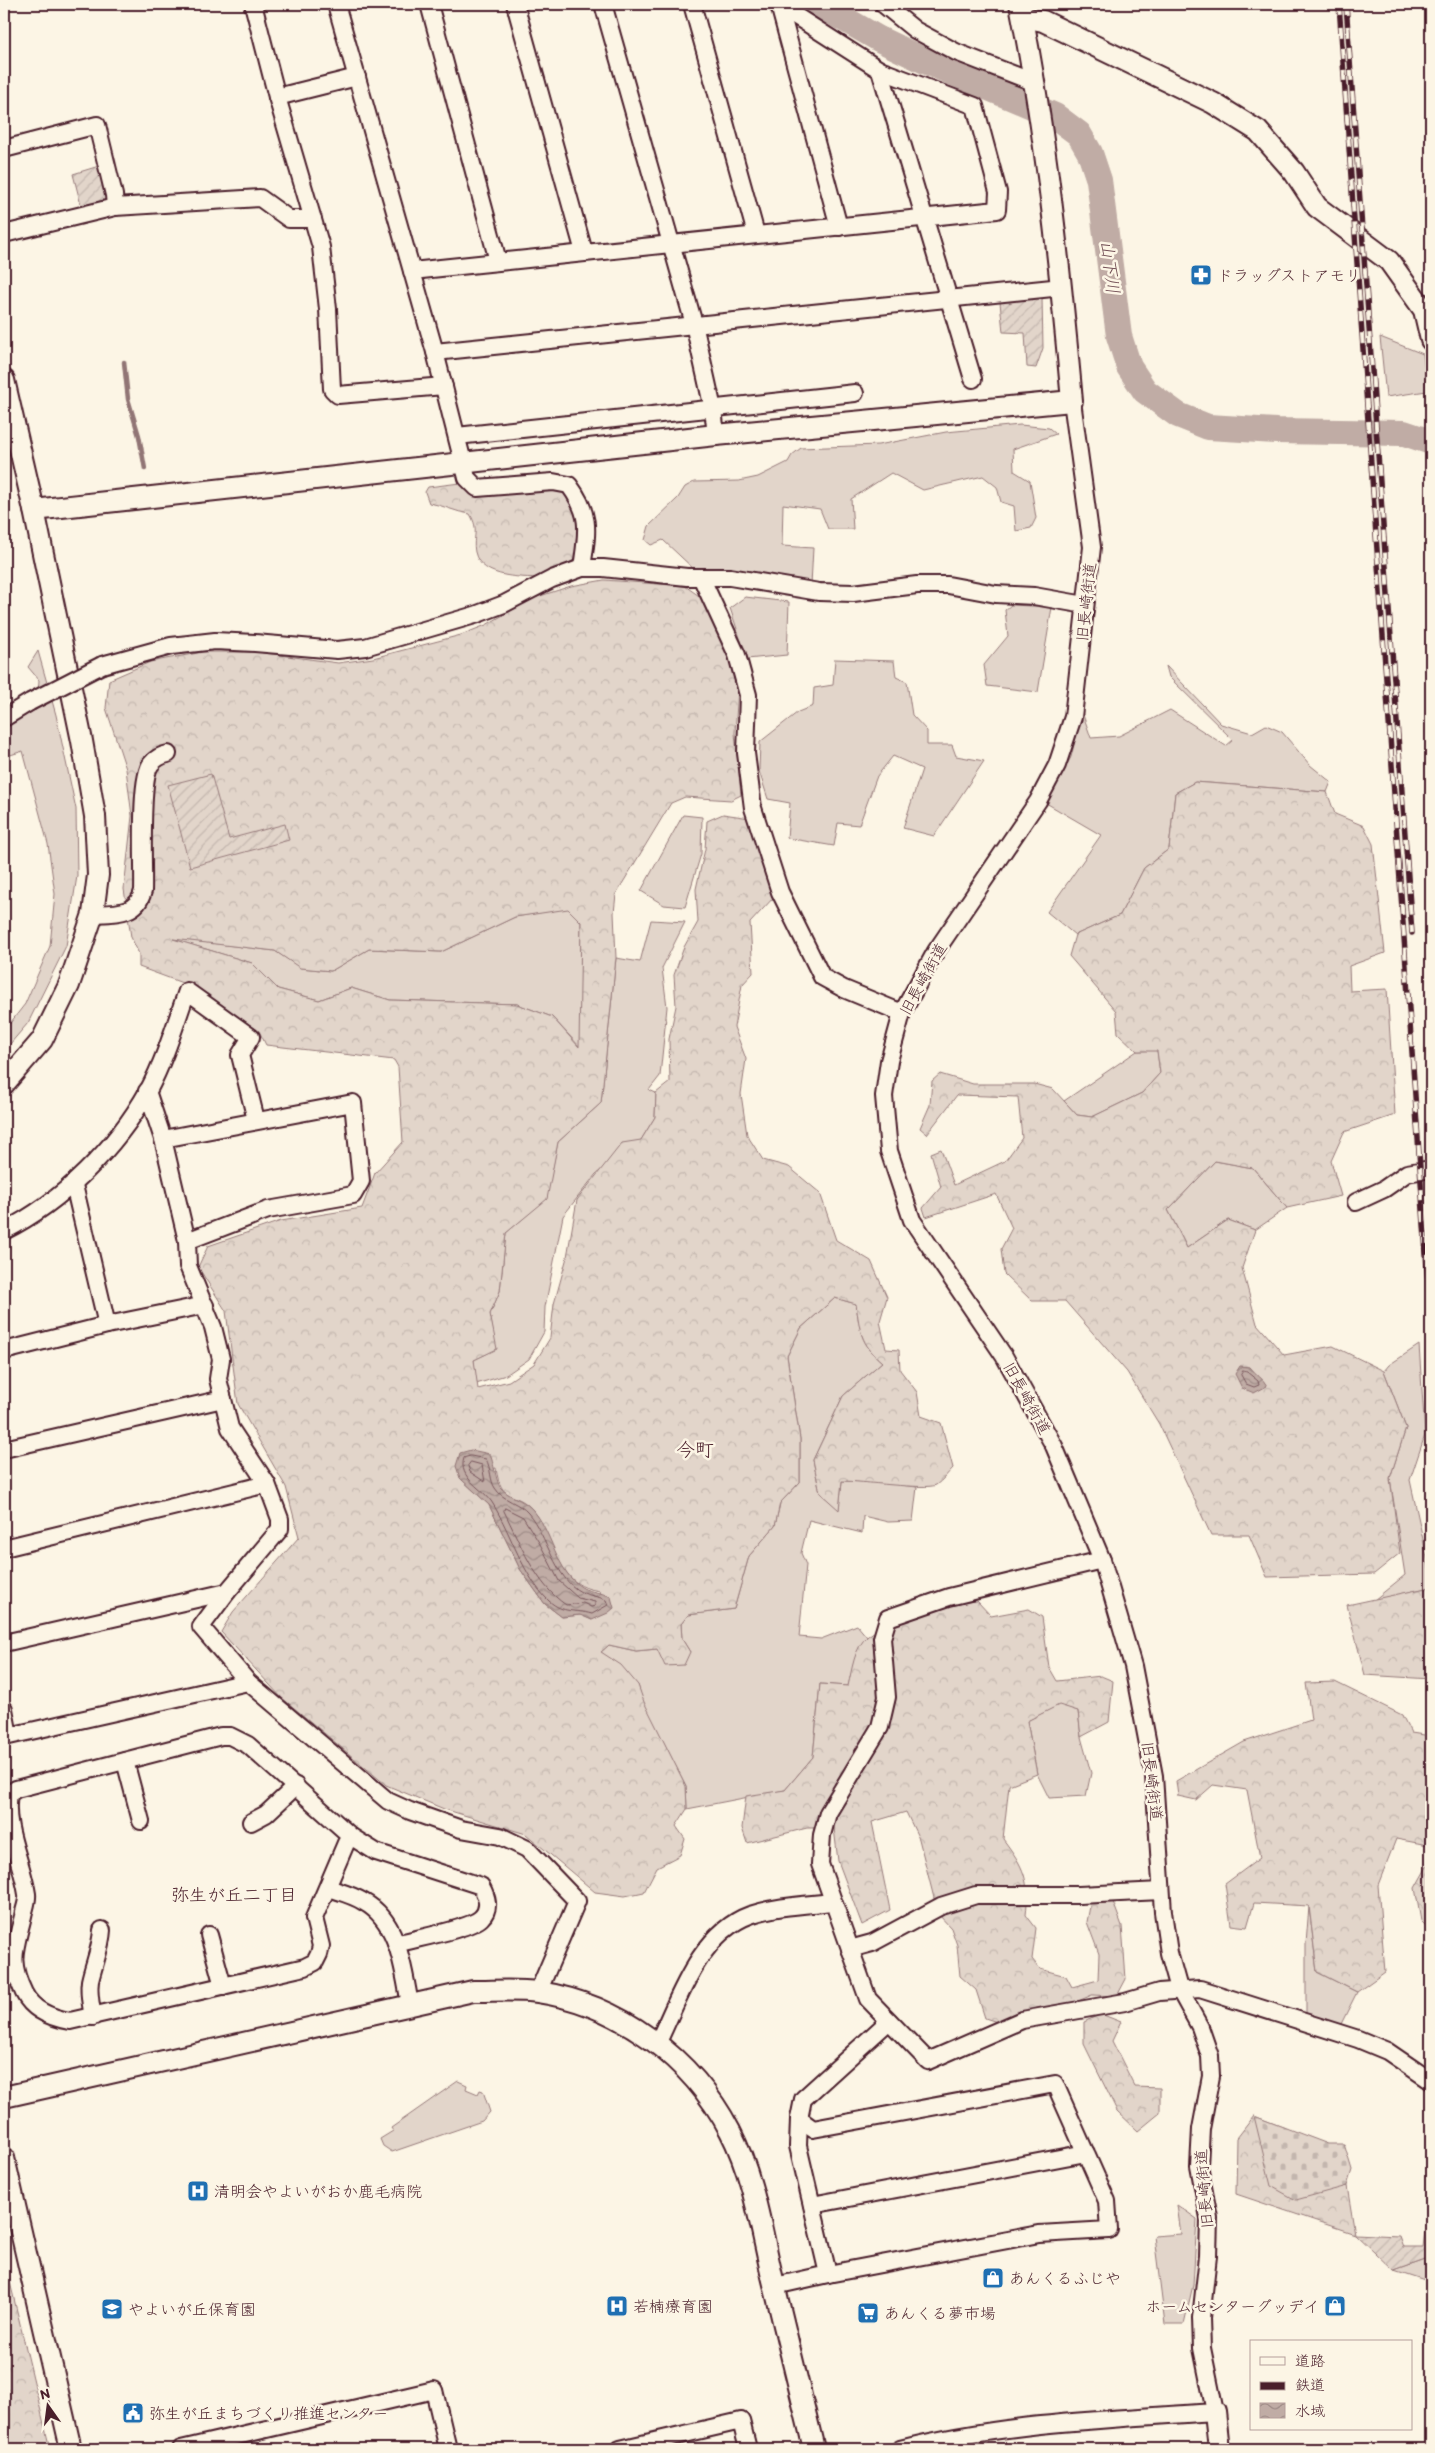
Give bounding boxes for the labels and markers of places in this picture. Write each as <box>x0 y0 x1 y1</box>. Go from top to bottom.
pharmacy icon: ドラッグストアモリ <box>1189 263 1213 287</box>
place label: ドラッグストアモリ <box>1217 266 1361 285</box>
hospital icon: 清明会やよいがおか鹿毛病院 <box>186 2179 210 2203</box>
place label: 清明会やよいがおか鹿毛病院 <box>214 2182 422 2201</box>
shop icon: あんくるふじや <box>981 2266 1005 2290</box>
place label: あんくるふじや <box>1009 2269 1121 2288</box>
hospital icon: 若楠療育園 <box>605 2294 629 2318</box>
shop icon: ホームセンターグッデイ <box>1323 2294 1347 2318</box>
school or university icon: やよいが丘保育園 <box>100 2297 124 2321</box>
place label: 若楠療育園 <box>633 2297 713 2316</box>
place label: ホームセンターグッデイ <box>1145 2297 1319 2316</box>
place label: やよいが丘保育園 <box>128 2300 256 2319</box>
supermarket icon: あんくる夢市場 <box>856 2301 880 2325</box>
place label: あんくる夢市場 <box>884 2304 996 2323</box>
public building icon: 弥生が丘まちづくり推進センター <box>121 2401 145 2425</box>
place label: 弥生が丘まちづくり推進センター <box>149 2404 388 2423</box>

